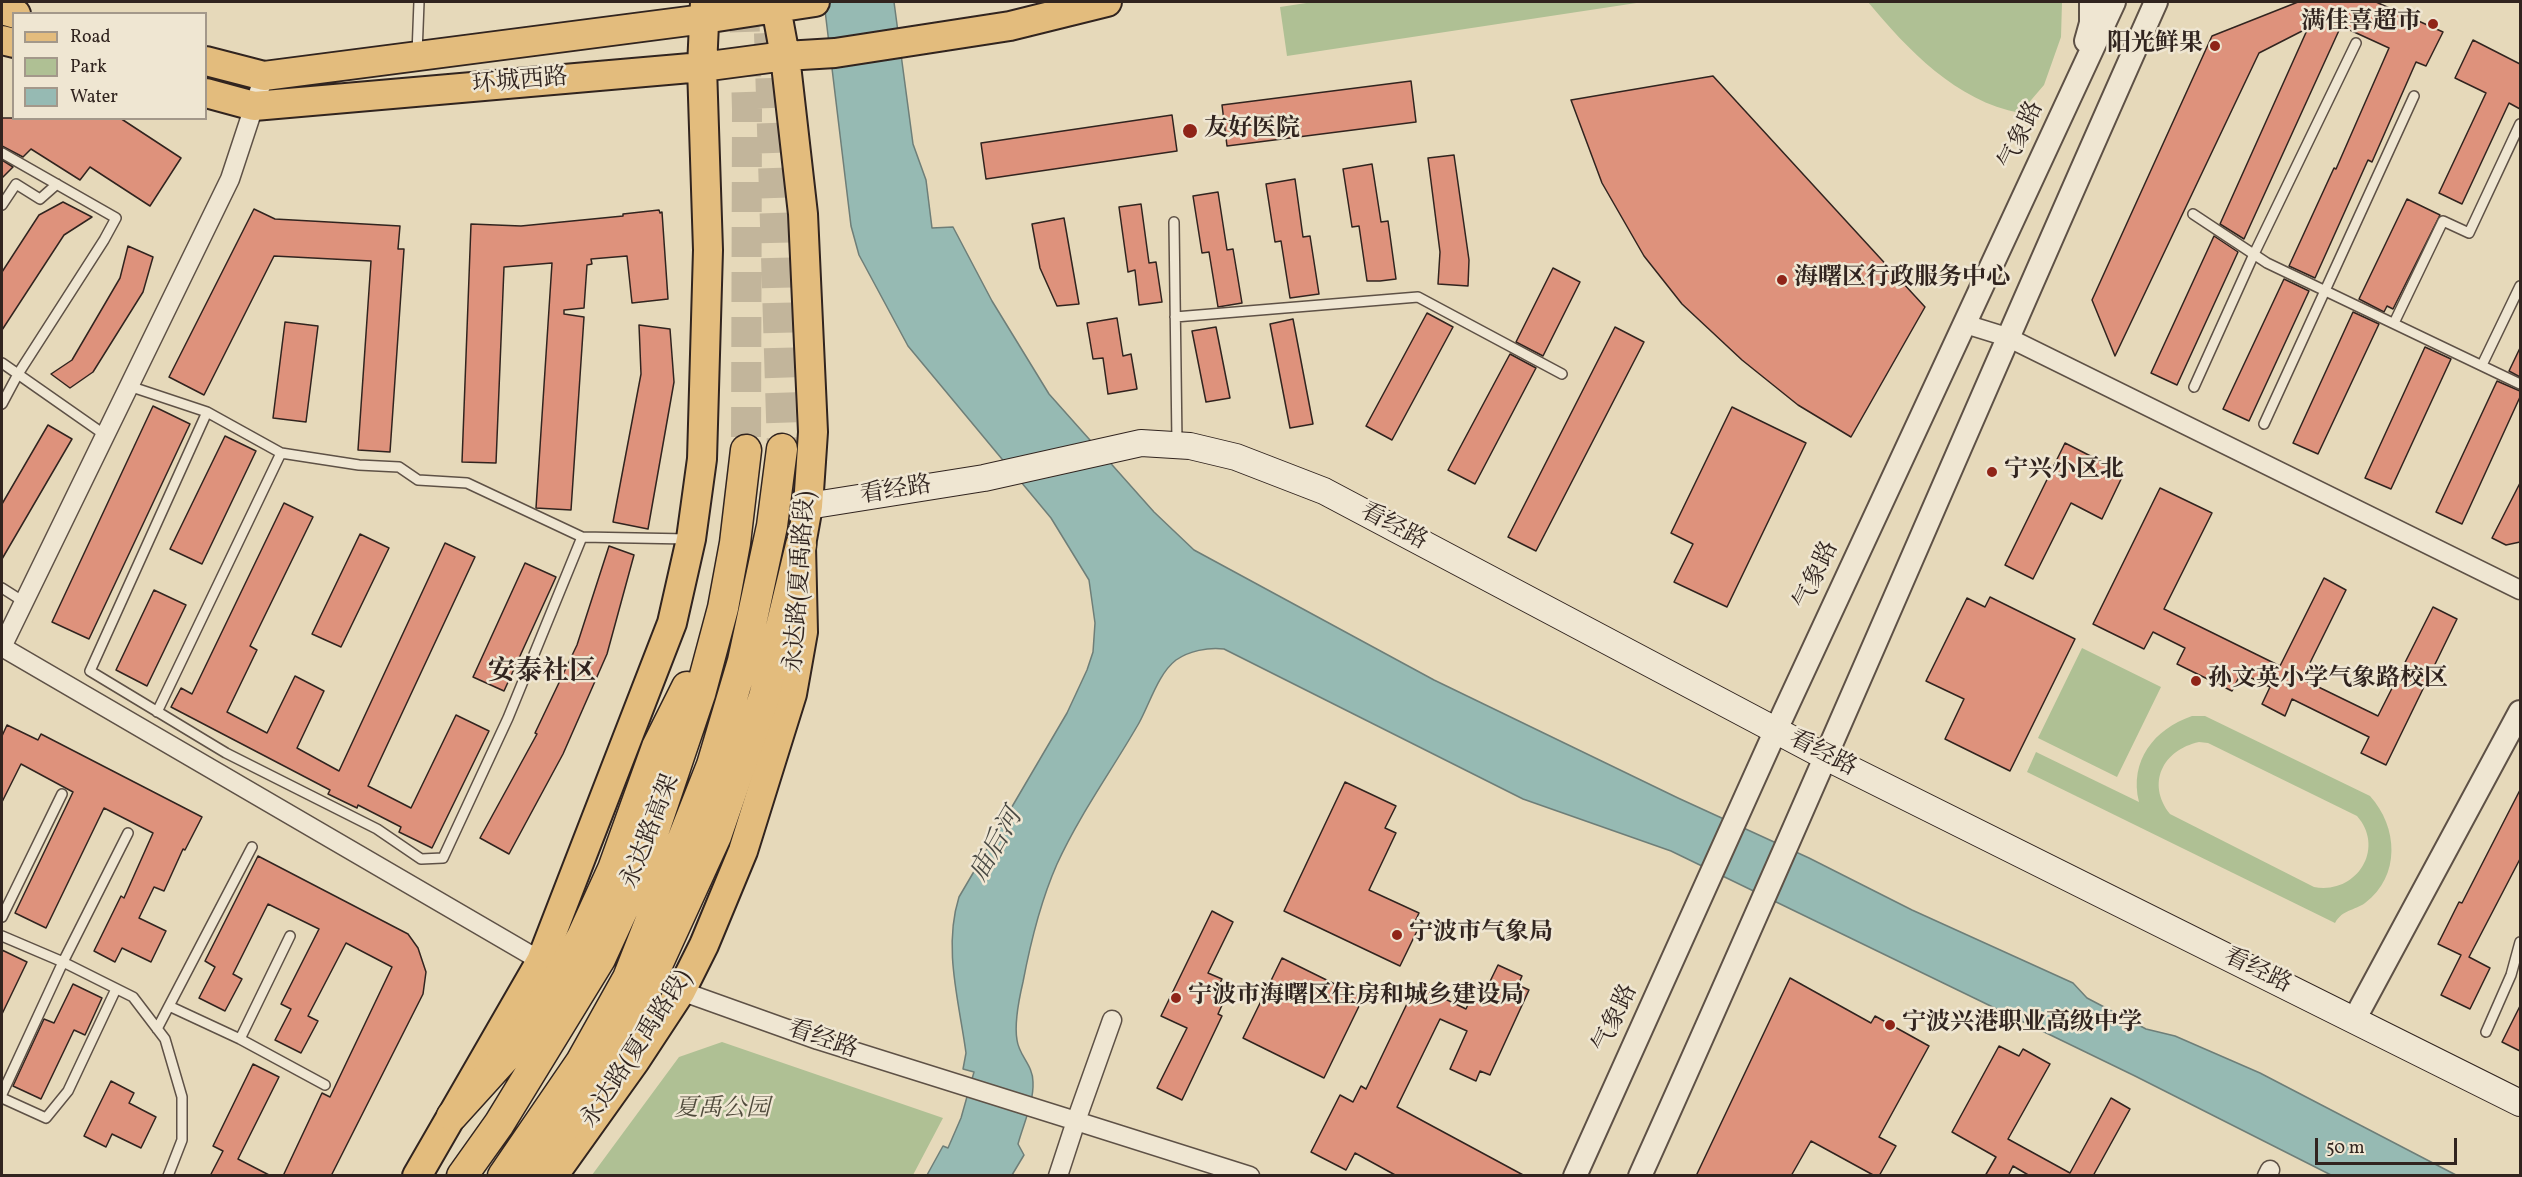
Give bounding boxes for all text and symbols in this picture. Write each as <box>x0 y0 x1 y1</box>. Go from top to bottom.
place label: 满佳喜超市 <box>2301 10 2421 38</box>
legend <box>12 12 207 120</box>
marker: 满佳喜超市 <box>2426 17 2440 31</box>
text: Road <box>70 25 111 50</box>
place label: 阳光鲜果 <box>2107 32 2203 60</box>
marker: 阳光鲜果 <box>2208 39 2222 53</box>
text: Park <box>70 55 107 80</box>
street label: 环城西路 <box>471 64 569 102</box>
text: Water <box>70 85 118 110</box>
street label: 气象路 <box>1995 97 2051 175</box>
place label: 友好医院 <box>1204 117 1300 145</box>
marker: 友好医院 <box>1181 122 1199 140</box>
place label: 海曙区行政服务中心 <box>1794 266 2010 294</box>
marker: 海曙区行政服务中心 <box>1775 273 1789 287</box>
place label: 宁兴小区北 <box>2004 458 2124 486</box>
marker: 宁兴小区北 <box>1985 465 1999 479</box>
street label: 看经路 <box>858 472 934 512</box>
street label: 永达路(夏禹路段) <box>781 490 823 674</box>
street label: 看经路 <box>1354 498 1432 558</box>
street label: 气象路 <box>1790 537 1846 615</box>
district label: 安泰社区 <box>488 658 596 690</box>
place label: 孙文英小学气象路校区 <box>2208 667 2448 695</box>
marker: 孙文英小学气象路校区 <box>2189 674 2203 688</box>
street label: 看经路 <box>1783 726 1861 784</box>
street label: 永达路高架 <box>617 771 687 893</box>
water label: 庙后河 <box>965 804 1031 888</box>
place label: 宁波市气象局 <box>1409 921 1553 949</box>
marker: 宁波市气象局 <box>1390 928 1404 942</box>
street label: 看经路 <box>2218 943 2296 1001</box>
street label: 永达路(夏禹路段) <box>576 966 700 1134</box>
street label: 气象路 <box>1589 980 1645 1058</box>
place label: 宁波市海曙区住房和城乡建设局 <box>1188 984 1524 1012</box>
marker: 宁波市海曙区住房和城乡建设局 <box>1169 991 1183 1005</box>
place label: 宁波兴港职业高级中学 <box>1902 1011 2142 1039</box>
street label: 看经路 <box>783 1016 861 1066</box>
marker: 宁波兴港职业高级中学 <box>1883 1018 1897 1032</box>
park label: 夏禹公园 <box>674 1097 770 1125</box>
scale bar <box>2318 1126 2460 1164</box>
text: 50 m <box>2326 1136 2365 1161</box>

